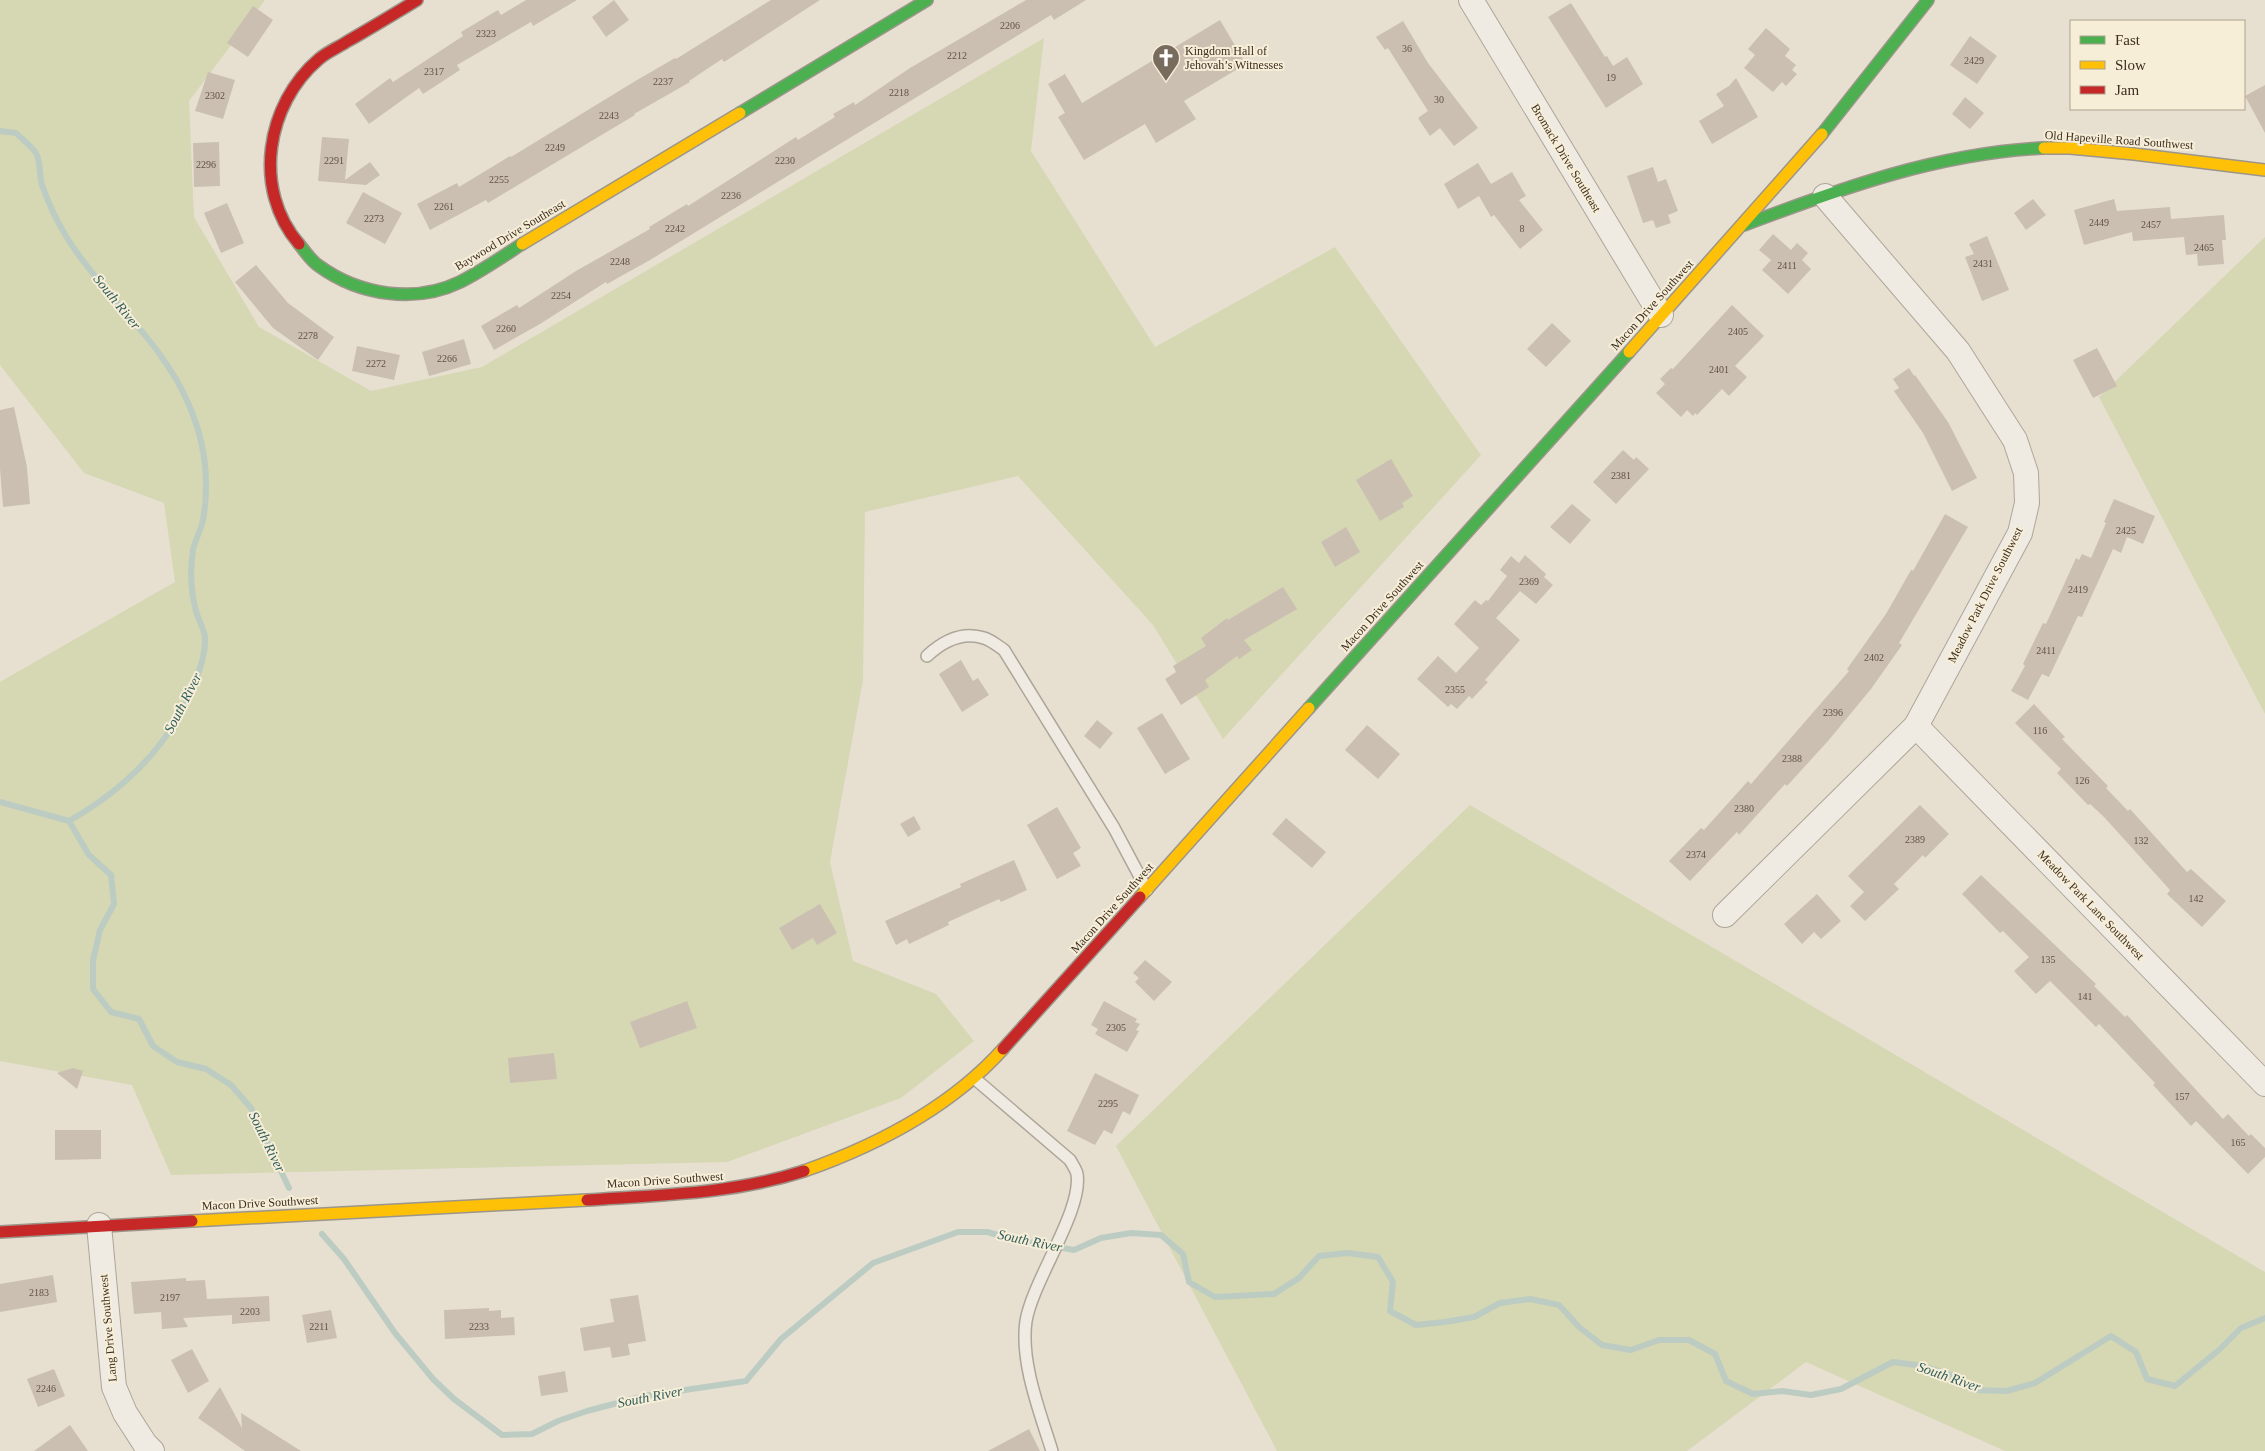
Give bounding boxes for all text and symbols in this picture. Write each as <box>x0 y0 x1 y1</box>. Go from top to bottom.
house number: 2206 <box>1000 20 1020 31</box>
legend <box>2070 20 2245 110</box>
house number: 2323 <box>476 28 496 39</box>
text: Fast <box>2115 32 2141 48</box>
church icon: Kingdom Hall of Jehovah’s Witnesses <box>1151 43 1181 82</box>
house number: 36 <box>1402 43 1412 54</box>
place label: Kingdom Hall of Jehovah’s Witnesses <box>1185 44 1284 72</box>
house number: 2212 <box>947 50 967 61</box>
house number: 2429 <box>1964 55 1984 66</box>
text: Slow <box>2115 57 2146 73</box>
house number: 2317 <box>424 66 444 77</box>
house number: 19 <box>1606 72 1616 83</box>
house number: 2237 <box>653 76 673 87</box>
text: Jam <box>2115 82 2139 98</box>
house number: 2218 <box>889 87 909 98</box>
house number: 2302 <box>205 90 225 101</box>
house number: 30 <box>1434 94 1444 105</box>
street label: Bromack Drive Southeast <box>1528 101 1604 215</box>
house number: 2243 <box>599 110 619 121</box>
street label: Old Hapeville Road Southwest <box>2044 128 2194 152</box>
house number: 2249 <box>545 142 565 153</box>
house number: 2291 <box>324 155 344 166</box>
house number: 2230 <box>775 155 795 166</box>
house number: 2296 <box>196 159 216 170</box>
house number: 2255 <box>489 174 509 185</box>
house number: 2236 <box>721 190 741 201</box>
street label: Baywood Drive Southeast <box>452 196 568 273</box>
house number: 2261 <box>434 201 454 212</box>
house number: 2273 <box>364 213 384 224</box>
house number: 2449 <box>2089 217 2109 228</box>
house number: 2457 <box>2141 219 2161 230</box>
house number: 2242 <box>665 223 685 234</box>
house number: 8 <box>1520 223 1525 234</box>
house number: 2465 <box>2194 242 2214 253</box>
house number: 2248 <box>610 256 630 267</box>
street label: Macon Drive Southwest <box>1608 256 1697 353</box>
house number: 2431 <box>1973 258 1993 269</box>
house number: 2411 <box>1777 260 1797 271</box>
water label: South River <box>90 272 144 333</box>
house number: 2254 <box>551 290 571 301</box>
house number: 2260 <box>496 323 516 334</box>
house number: 2405 <box>1728 326 1748 337</box>
house number: 2278 <box>298 330 318 341</box>
house number: 2266 <box>437 353 457 364</box>
house number: 2272 <box>366 358 386 369</box>
house number: 2401 <box>1709 364 1729 375</box>
house number: 2381 <box>1611 470 1631 481</box>
street label: Meadow Park Drive Southwest <box>1945 524 2026 665</box>
house number: 2425 <box>2116 525 2136 536</box>
street label: Macon Drive Southwest <box>1338 557 1427 654</box>
house number: 2369 <box>1519 576 1539 587</box>
house number: 2419 <box>2068 584 2088 595</box>
house number: 2411 <box>2036 645 2056 656</box>
house number: 2402 <box>1864 652 1884 663</box>
water label: South River <box>161 670 205 736</box>
house number: 2355 <box>1445 684 1465 695</box>
house number: 2396 <box>1823 707 1843 718</box>
house number: 116 <box>2033 725 2047 736</box>
house number: 2388 <box>1782 753 1802 764</box>
house number: 126 <box>2075 775 2090 786</box>
house number: 2380 <box>1734 803 1754 814</box>
house number: 2389 <box>1905 834 1925 845</box>
house number: 132 <box>2134 835 2149 846</box>
street label: Meadow Park Lane Southwest <box>2035 847 2148 963</box>
house number: 2374 <box>1686 849 1706 860</box>
street label: Macon Drive Southwest <box>1068 859 1157 956</box>
house number: 142 <box>2189 893 2204 904</box>
house number: 135 <box>2041 954 2056 965</box>
house number: 141 <box>2078 991 2093 1002</box>
house number: 2305 <box>1106 1022 1126 1033</box>
house number: 157 <box>2175 1091 2190 1102</box>
house number: 2295 <box>1098 1098 1118 1109</box>
water label: South River <box>246 1109 288 1175</box>
house number: 165 <box>2231 1137 2246 1148</box>
street label: Macon Drive Southwest <box>606 1169 724 1191</box>
street label: Macon Drive Southwest <box>201 1193 319 1213</box>
water label: South River <box>996 1227 1064 1255</box>
street label: Lang Drive Southwest <box>96 1273 120 1382</box>
house number: 2183 <box>29 1287 49 1298</box>
house number: 2197 <box>160 1292 180 1303</box>
house number: 2203 <box>240 1306 260 1317</box>
house number: 2211 <box>309 1321 329 1332</box>
house number: 2233 <box>469 1321 489 1332</box>
water label: South River <box>1915 1359 1983 1395</box>
house number: 2246 <box>36 1383 56 1394</box>
water label: South River <box>616 1383 684 1411</box>

